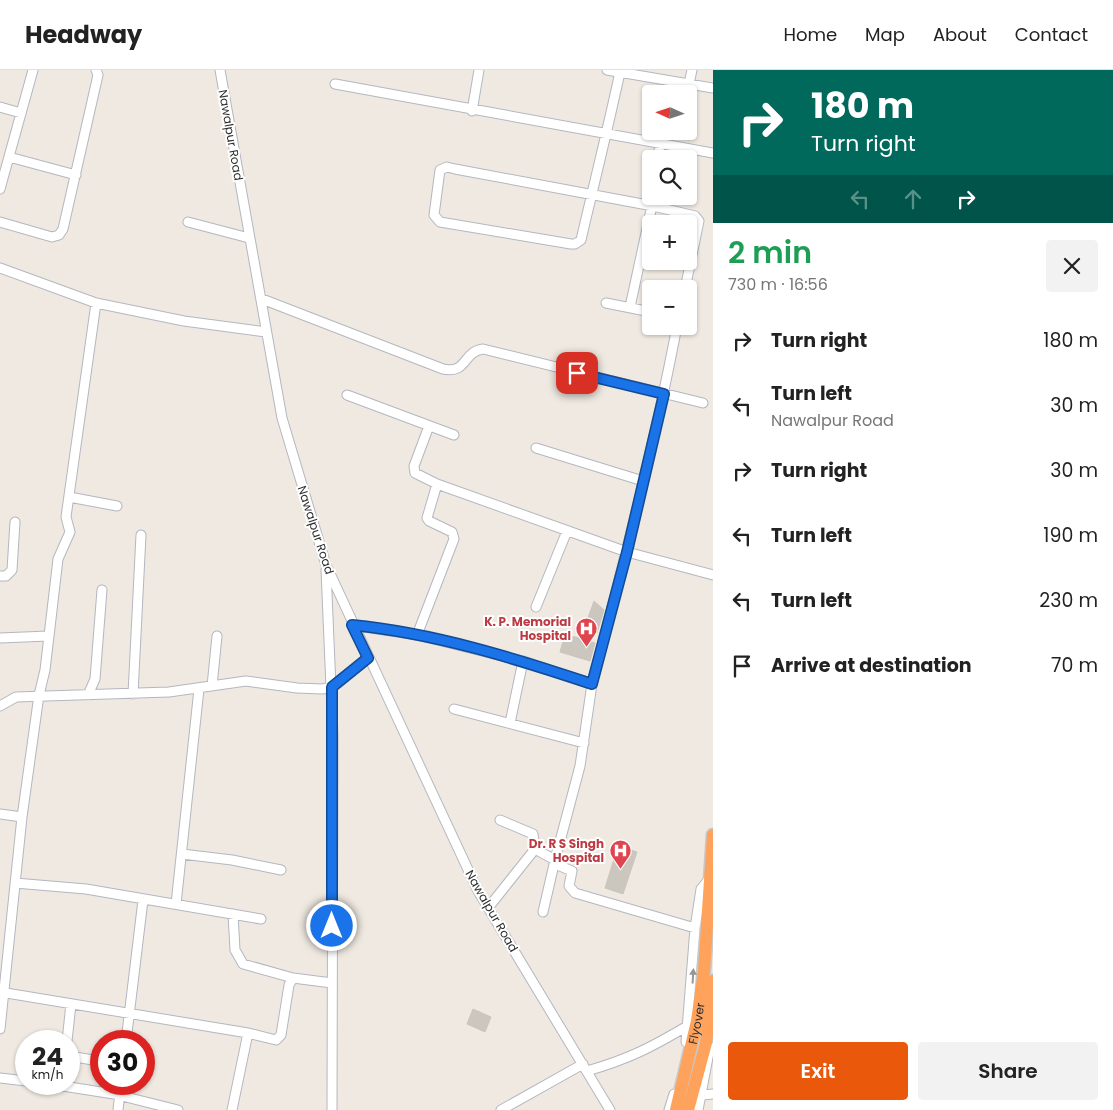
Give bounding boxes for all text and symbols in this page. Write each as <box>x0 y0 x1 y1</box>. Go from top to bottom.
text: Headway <box>25 18 142 51</box>
text: Home <box>783 22 837 47</box>
text: Map <box>865 22 905 47</box>
text: About <box>933 22 987 47</box>
text: Contact <box>1015 22 1088 47</box>
text: 180 m <box>811 81 914 130</box>
north arrow <box>642 85 698 140</box>
map controls <box>642 85 697 335</box>
street label: Nawalpur Road <box>215 88 247 182</box>
icon: right <box>728 90 793 155</box>
text: Turn right <box>811 128 916 159</box>
button: search <box>642 150 697 205</box>
icon: left <box>846 185 874 213</box>
icon: ahead <box>899 185 927 213</box>
icon: right <box>952 185 980 213</box>
button: + <box>642 215 697 270</box>
text: 2 min <box>728 231 812 274</box>
button: close <box>1046 240 1098 292</box>
text: 730 m · 16:56 <box>728 273 828 296</box>
button: − <box>642 280 697 335</box>
icon: right <box>728 327 756 355</box>
text: Turn right <box>771 327 867 354</box>
text: 180 m <box>1043 327 1098 354</box>
pin <box>556 352 598 394</box>
icon: arrive <box>563 359 591 387</box>
text: Turn left <box>771 380 852 407</box>
icon: left <box>728 392 756 420</box>
text: 30 m <box>1050 392 1098 419</box>
text: Nawalpur Road <box>771 409 894 432</box>
icon: right <box>728 457 756 485</box>
text: Turn right <box>771 457 867 484</box>
text: 30 m <box>1050 457 1098 484</box>
street label: Nawalpur Road <box>294 484 338 576</box>
icon: left <box>728 522 756 550</box>
text: Turn left <box>771 522 852 549</box>
text: 190 m <box>1043 522 1098 549</box>
icon: left <box>728 587 756 615</box>
text: Turn left <box>771 587 852 614</box>
text: 230 m <box>1039 587 1098 614</box>
place label: K. P. Memorial Hospital <box>484 613 571 644</box>
hospital icon: K. P. Memorial Hospital <box>575 616 599 647</box>
icon: arrive <box>728 652 756 680</box>
text: Arrive at destination <box>771 652 972 679</box>
text: 70 m <box>1051 652 1098 679</box>
place label: Dr. R S Singh Hospital <box>529 835 604 866</box>
hospital icon: Dr. R S Singh Hospital <box>608 838 632 869</box>
street label: Nawalpur Road <box>462 867 522 955</box>
position arrow <box>305 899 357 951</box>
one-way arrow <box>689 968 697 984</box>
street label: Flyover <box>683 1001 708 1046</box>
speed limit sign: 30 <box>90 1030 155 1095</box>
text: 24 <box>32 1039 63 1074</box>
button: Exit <box>728 1042 908 1100</box>
button: Share <box>918 1042 1098 1100</box>
text: km/h <box>32 1066 63 1083</box>

